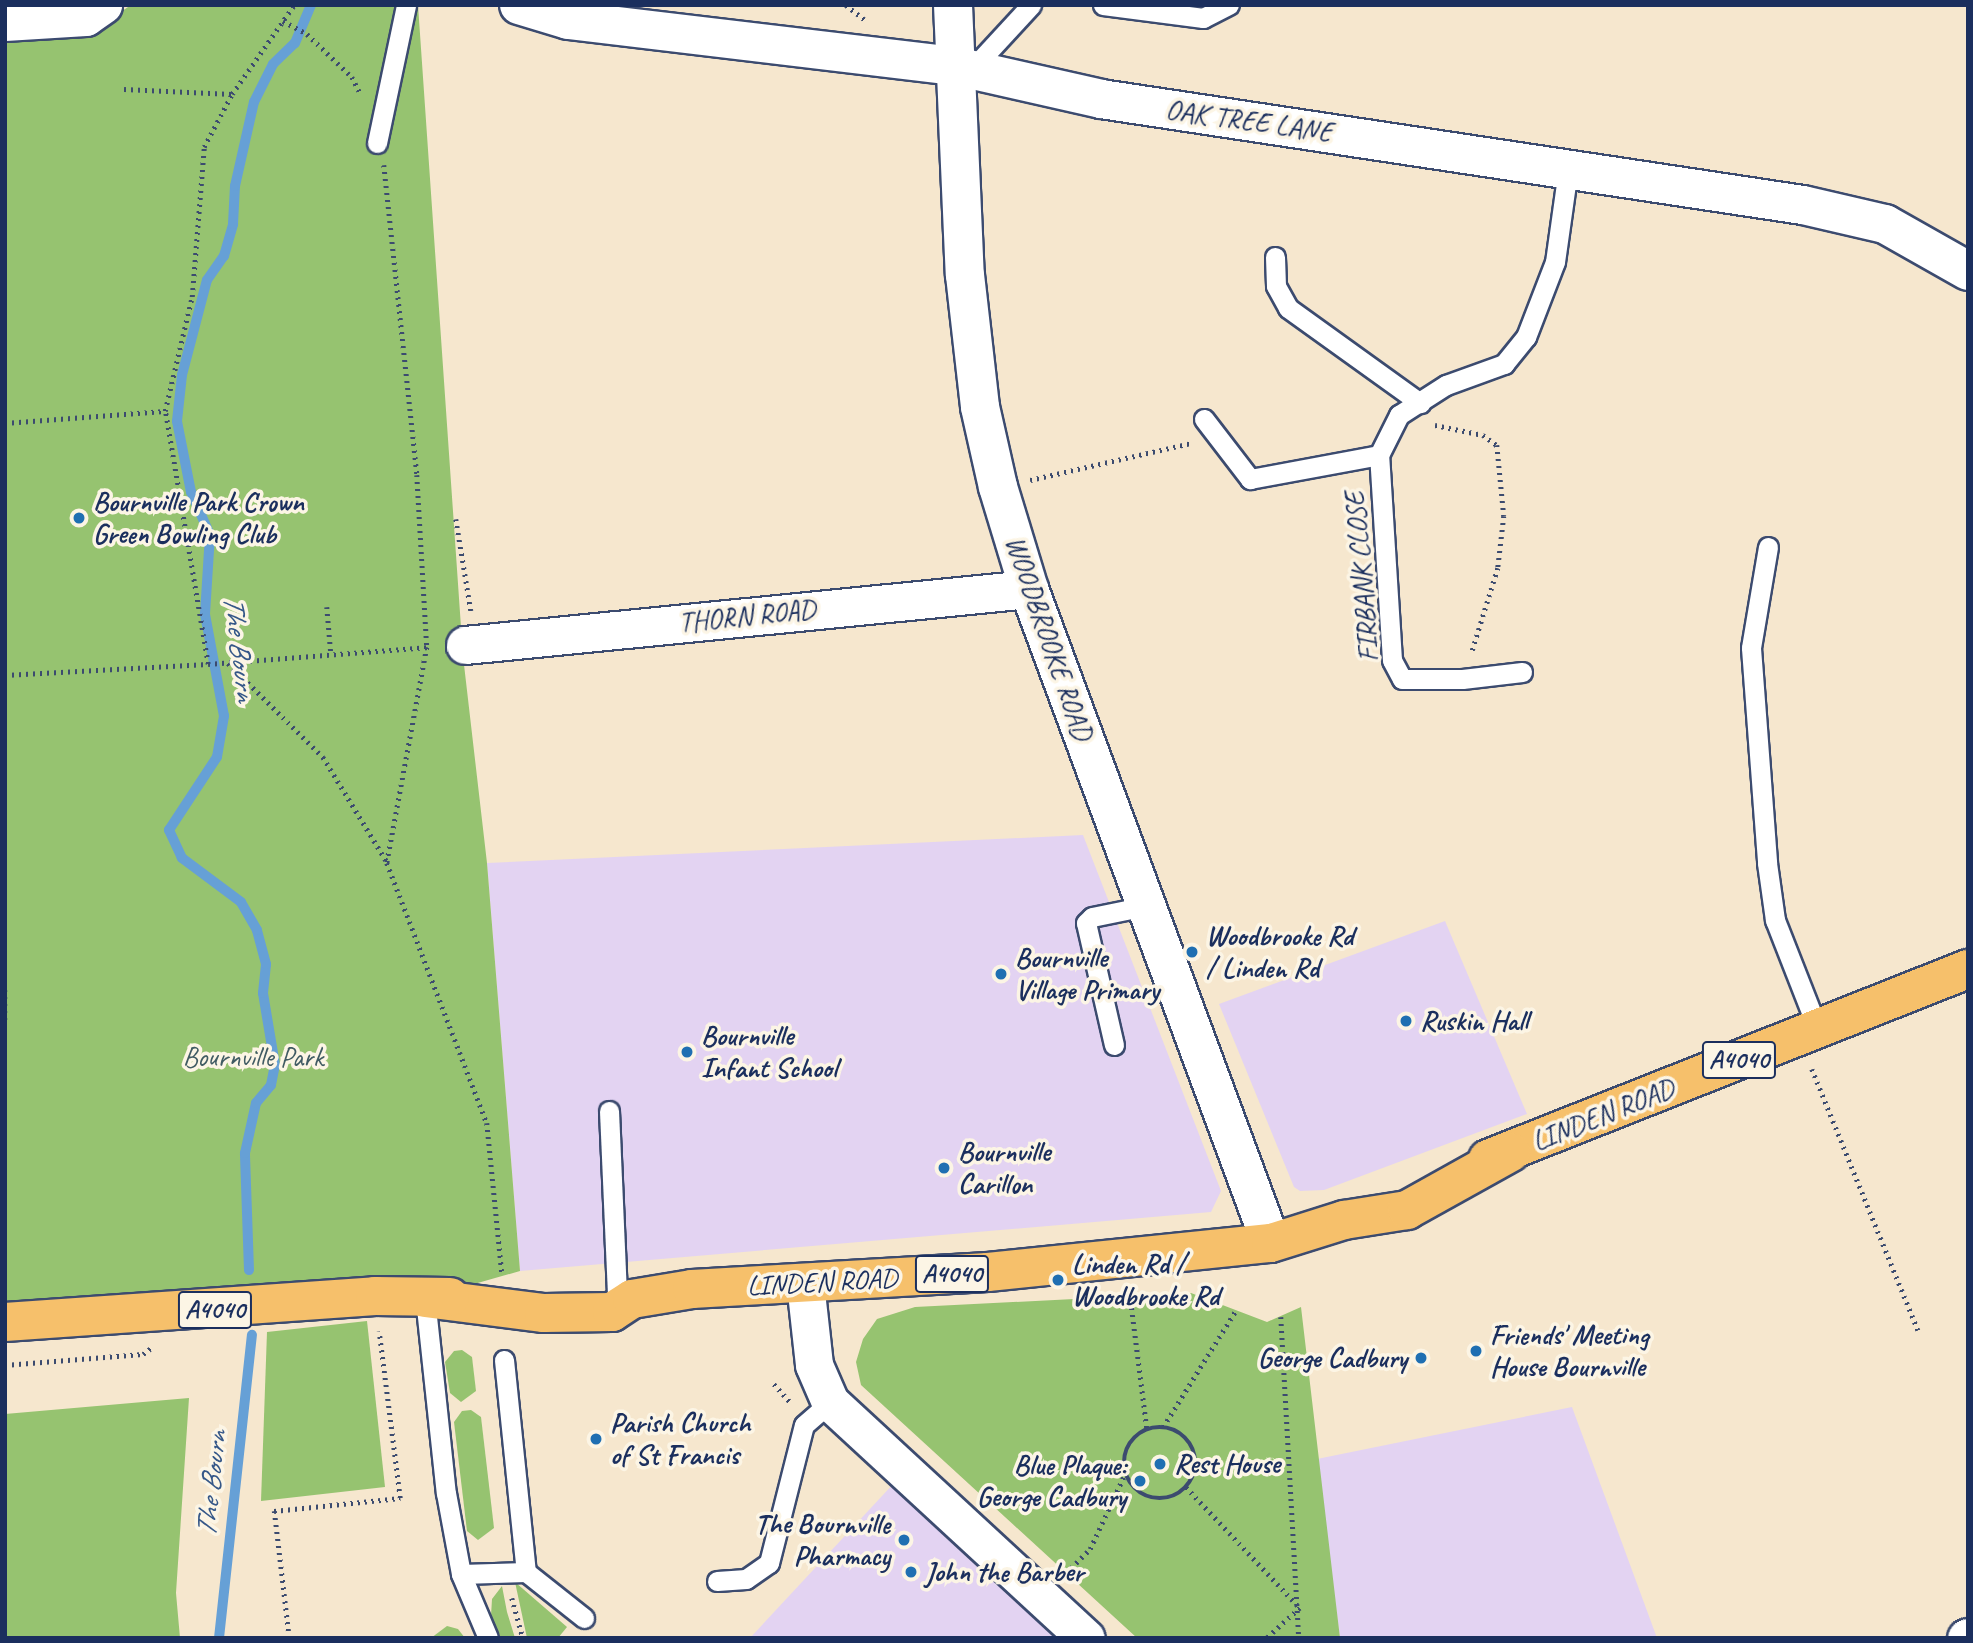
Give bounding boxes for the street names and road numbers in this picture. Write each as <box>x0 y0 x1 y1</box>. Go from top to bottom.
street label: OAK TREE LANE <box>1163 93 1335 149</box>
street label: FIRBANK CLOSE <box>1338 491 1386 663</box>
street label: WOODBROOKE ROAD <box>998 531 1100 745</box>
street label: THORN ROAD <box>676 592 818 640</box>
road number: A4040 <box>1700 1037 1778 1082</box>
street label: LINDEN ROAD <box>1527 1071 1679 1159</box>
road number: A4040 <box>914 1252 990 1296</box>
street label: LINDEN ROAD <box>746 1261 898 1303</box>
road number: A4040 <box>176 1288 254 1332</box>

